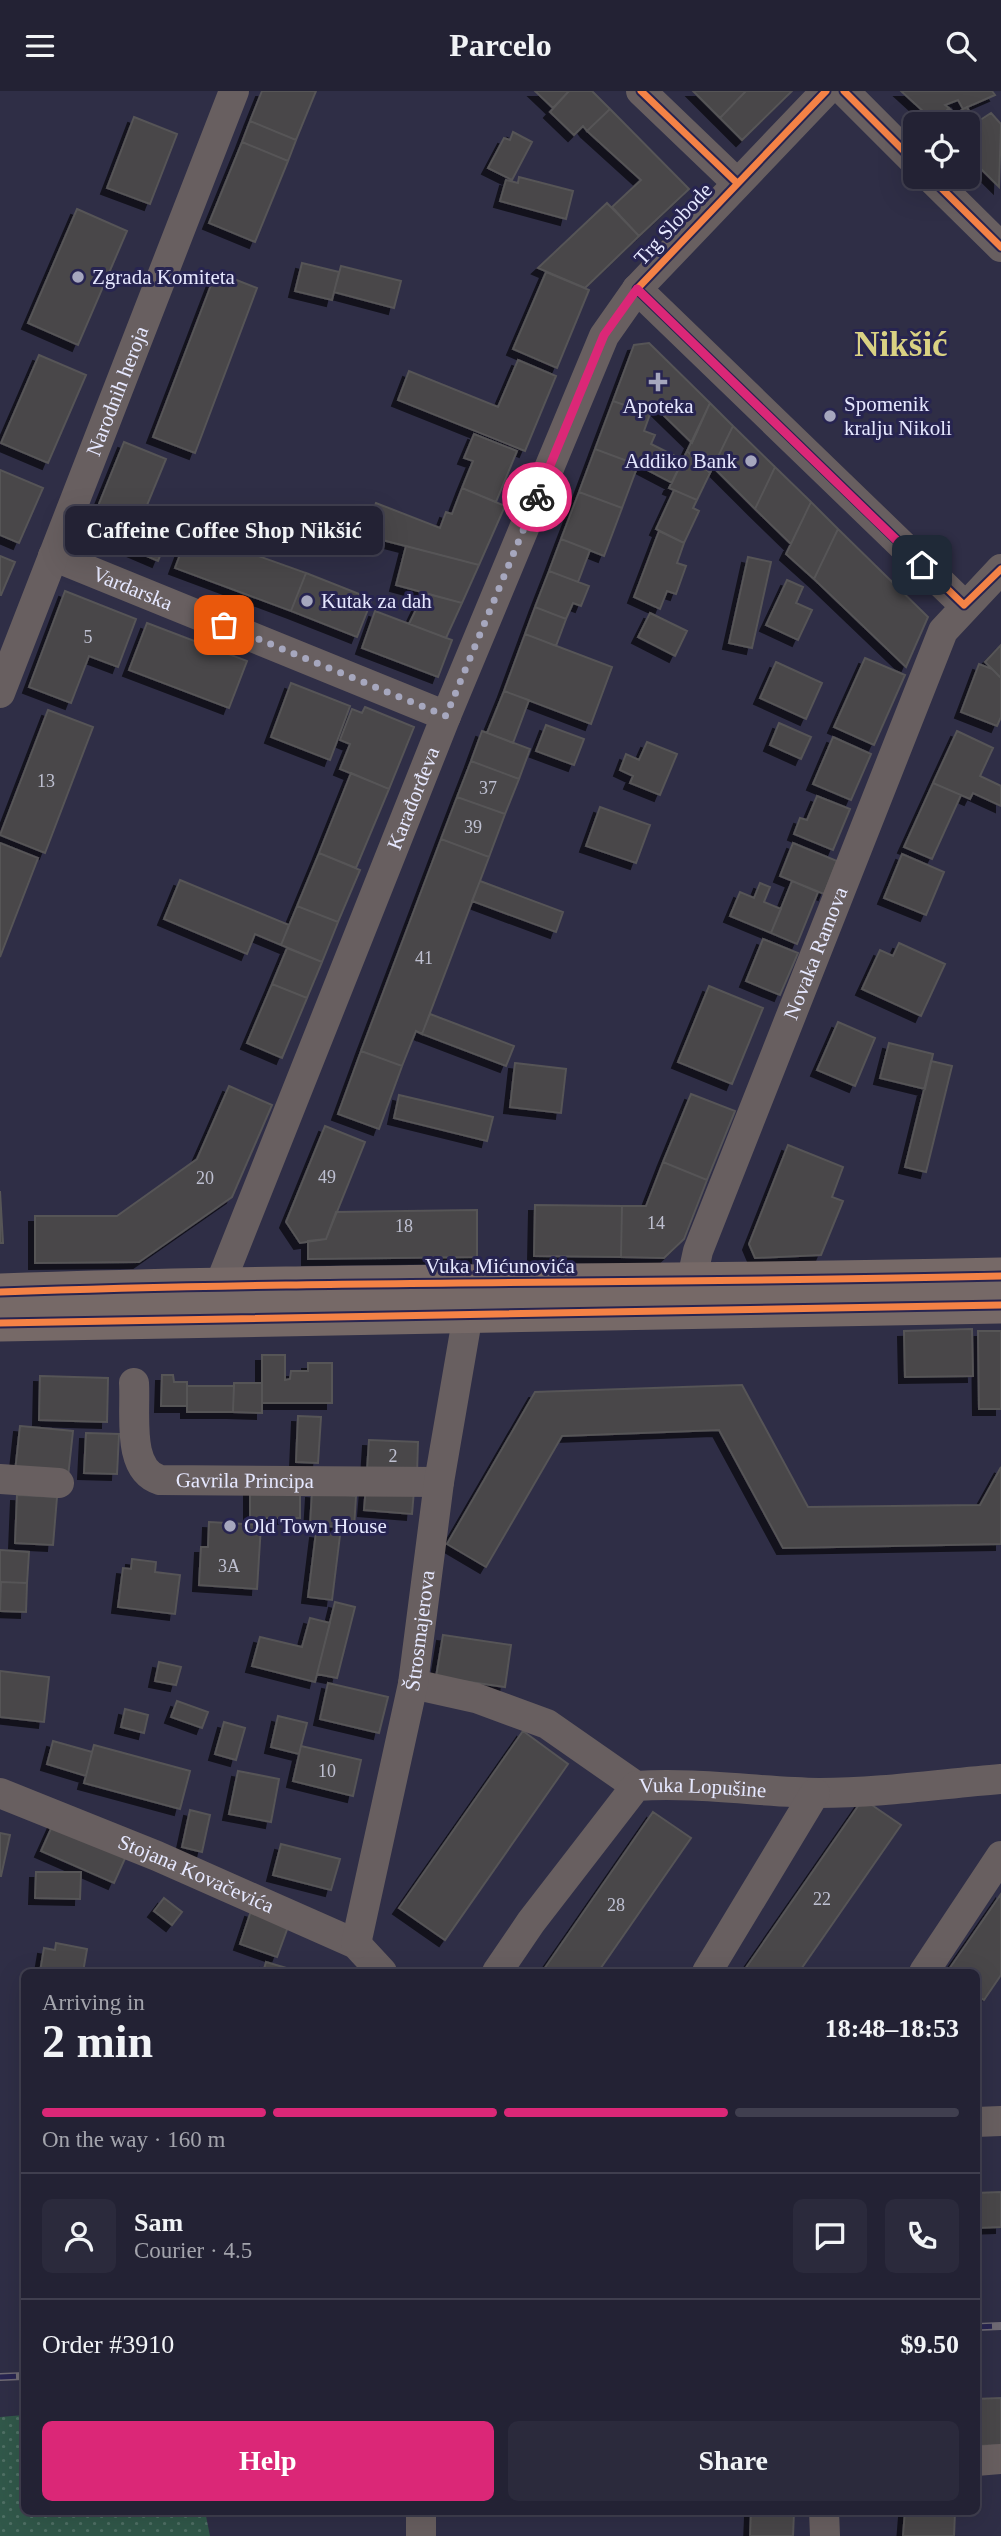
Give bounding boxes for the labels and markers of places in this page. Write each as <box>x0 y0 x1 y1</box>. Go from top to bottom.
place label: Zgrada Komiteta <box>92 265 236 289</box>
marker: Zgrada Komiteta <box>70 269 86 285</box>
marker: Apoteka <box>650 374 666 390</box>
place label: Spomenik kralju Nikoli <box>844 392 952 440</box>
place label: Apoteka <box>622 394 694 418</box>
marker: Spomenik kralju Nikoli <box>822 408 838 424</box>
place label: Addiko Bank <box>624 449 737 473</box>
marker: Addiko Bank <box>743 453 759 469</box>
callout: Caffeine Coffee Shop Nikšić <box>65 506 383 555</box>
pin <box>892 535 952 595</box>
place label: Kutak za dah <box>321 589 432 613</box>
marker: Kutak za dah <box>299 593 315 609</box>
pin <box>194 595 254 655</box>
place label: Old Town House <box>244 1514 387 1538</box>
marker: Old Town House <box>222 1518 238 1534</box>

